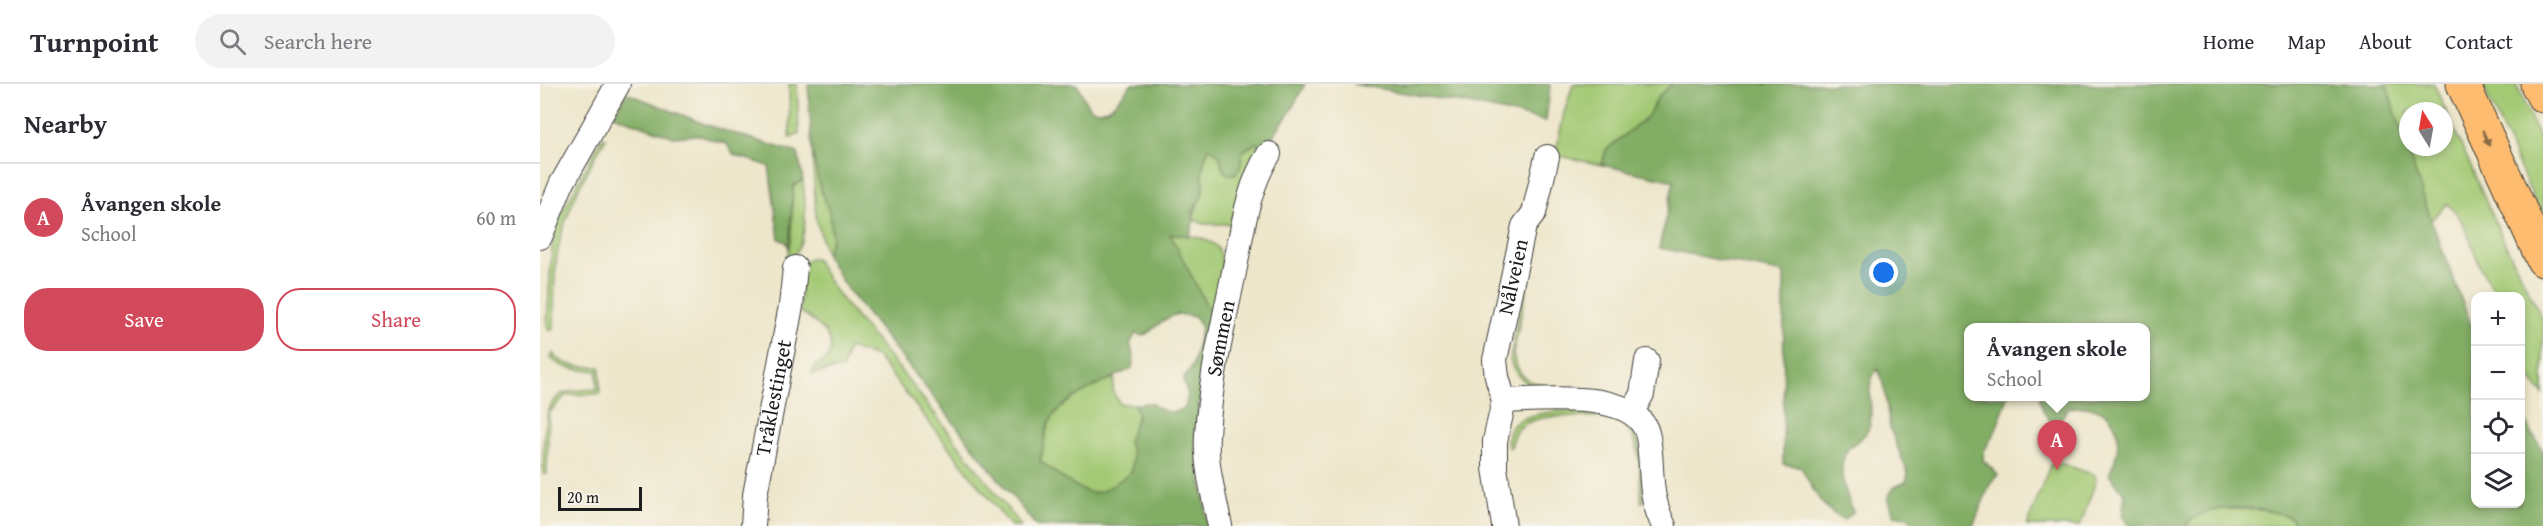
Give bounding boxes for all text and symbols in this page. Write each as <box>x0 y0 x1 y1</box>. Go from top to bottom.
search box <box>195 14 615 68</box>
text: Turnpoint <box>30 21 159 62</box>
icon: search <box>216 25 249 58</box>
text: Search here <box>264 25 372 57</box>
text: Home <box>2203 26 2254 57</box>
text: Map <box>2287 26 2326 57</box>
text: About <box>2359 26 2412 57</box>
text: Contact <box>2445 26 2513 57</box>
north arrow <box>2399 102 2453 156</box>
text: Nearby <box>24 104 107 143</box>
one-way arrow <box>2481 129 2491 147</box>
text: Åvangen skole <box>81 187 221 219</box>
text: A <box>37 203 50 232</box>
text: 60 m <box>476 203 516 232</box>
text: School <box>81 219 137 248</box>
street label: Nålveien <box>1489 236 1536 318</box>
your location <box>1869 258 1898 287</box>
button: Save <box>24 288 264 351</box>
button: Share <box>276 288 516 351</box>
map controls <box>2471 292 2525 508</box>
button: + <box>2471 292 2525 346</box>
street label: Sømmen <box>1198 297 1243 379</box>
popup <box>1964 323 2150 401</box>
text: Åvangen skole <box>1987 332 2127 364</box>
street label: Tråklestinget <box>747 336 799 459</box>
button: − <box>2471 346 2525 400</box>
text: School <box>1987 364 2042 393</box>
button: locate <box>2471 400 2525 454</box>
pin: A <box>2038 420 2077 470</box>
button: layers <box>2471 454 2525 508</box>
scale bar <box>558 484 642 512</box>
text: 20 m <box>567 485 599 509</box>

